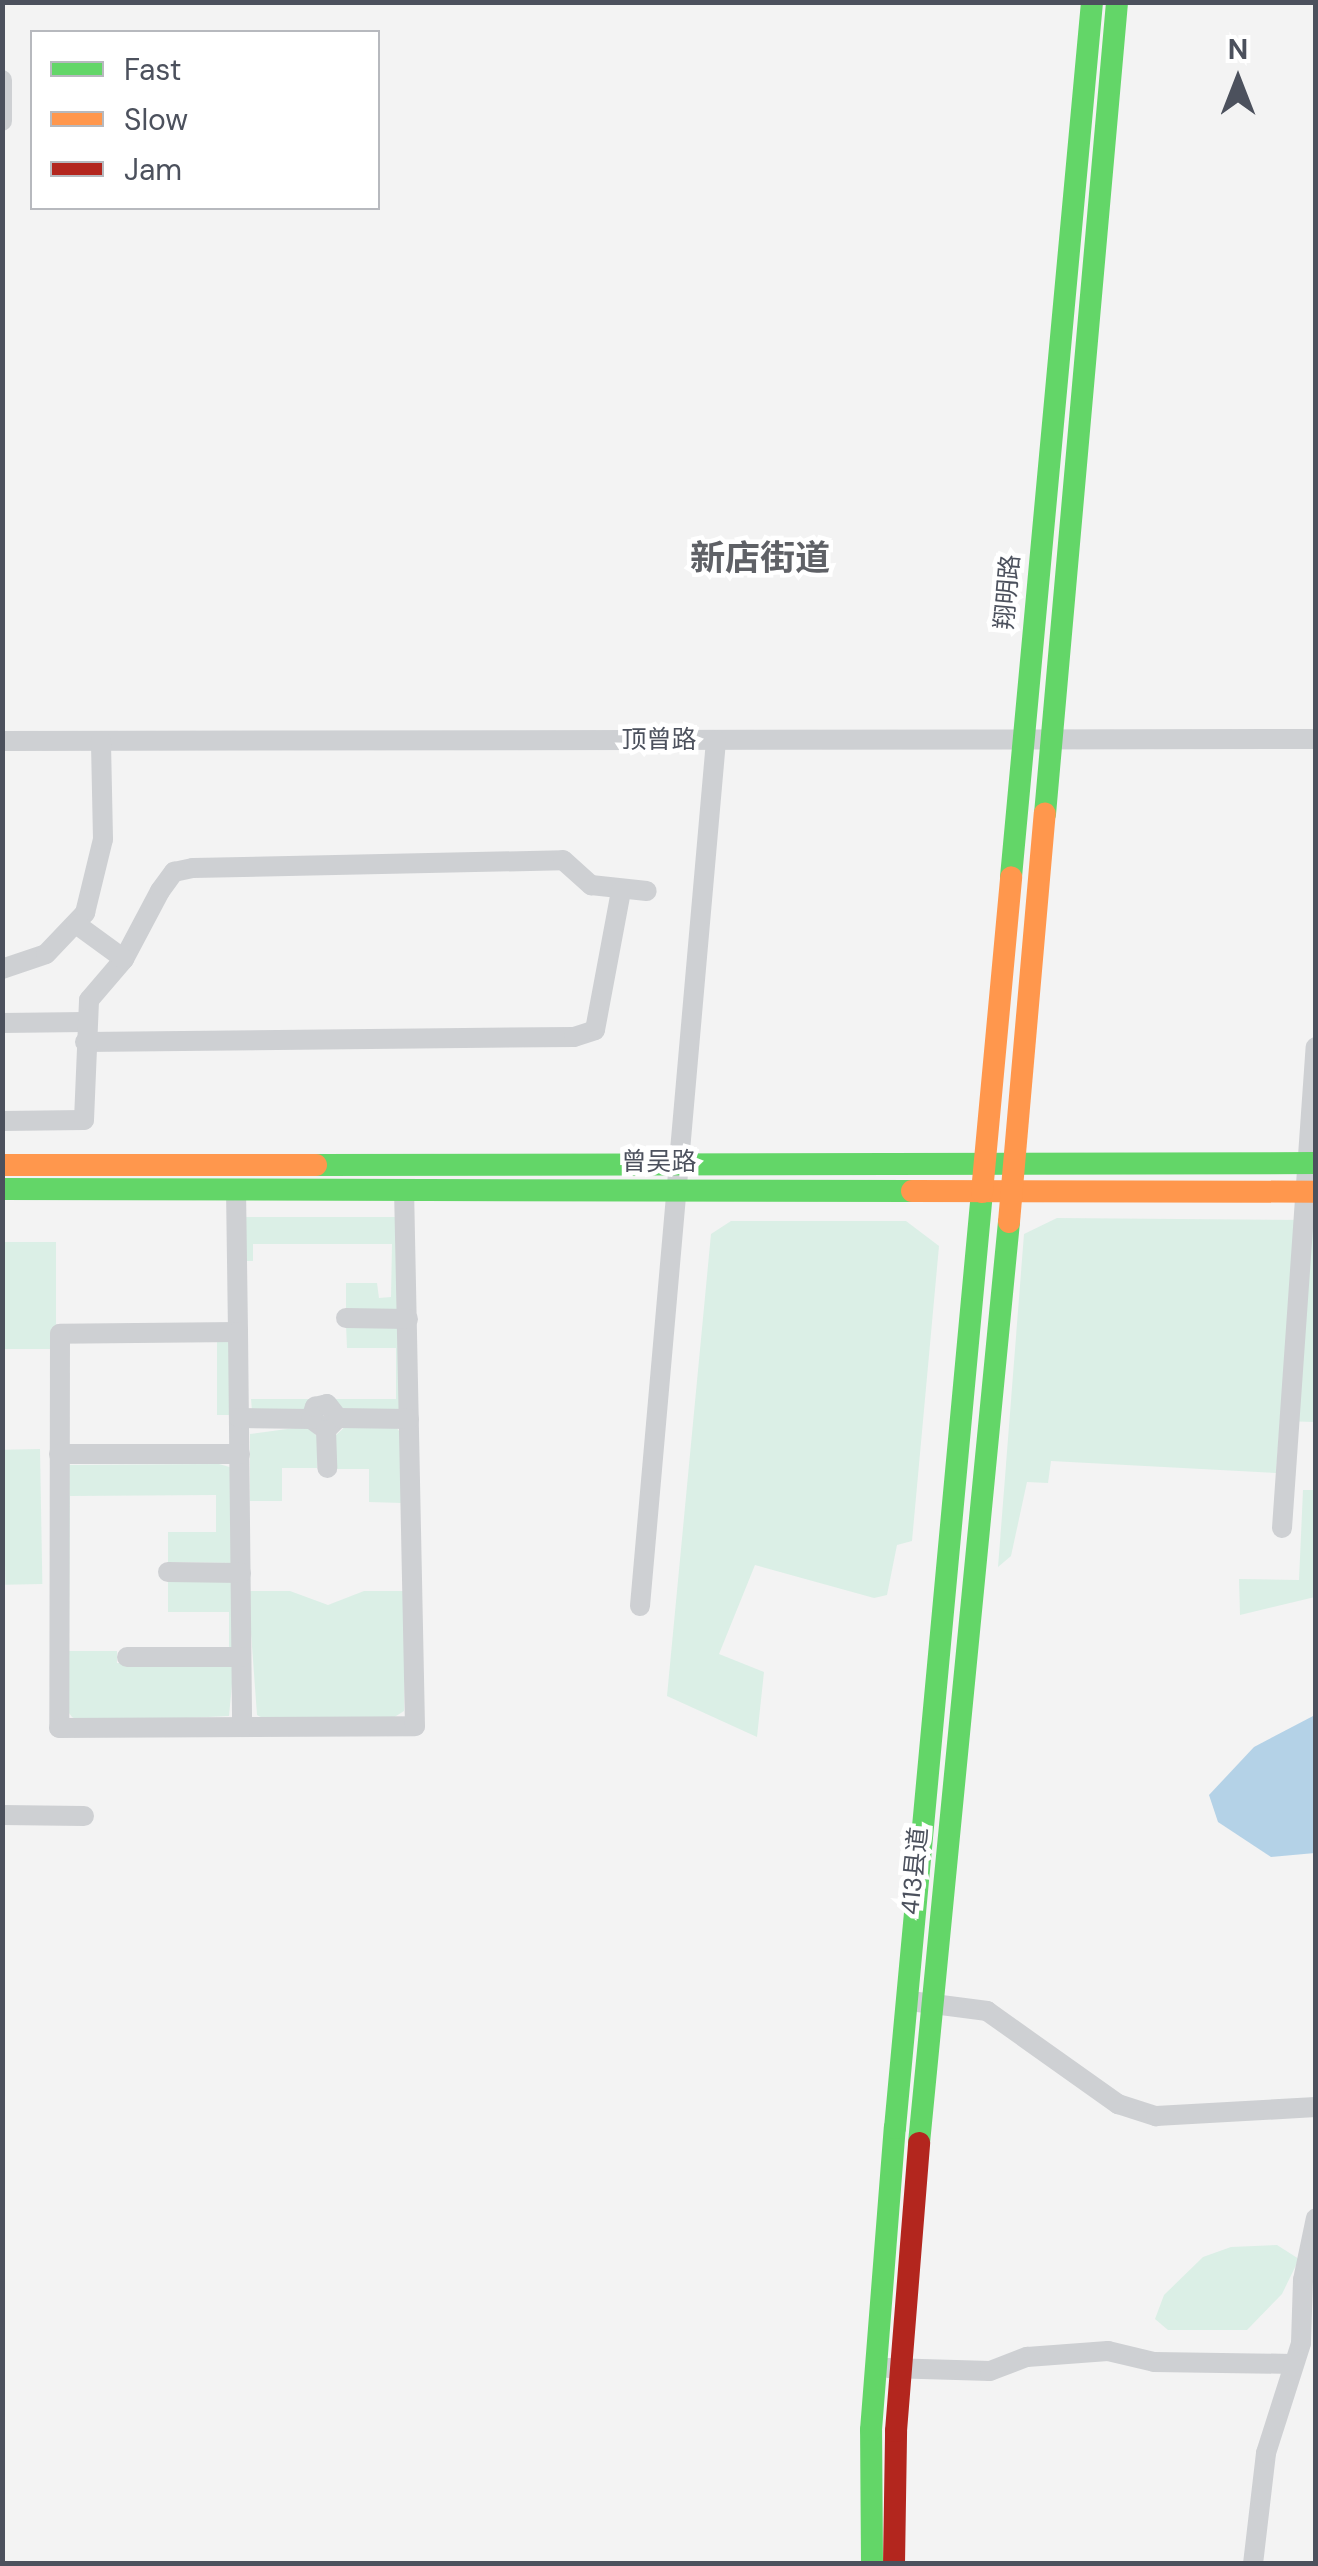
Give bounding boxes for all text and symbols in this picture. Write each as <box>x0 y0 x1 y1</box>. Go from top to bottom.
legend <box>30 30 380 210</box>
north arrow <box>1188 30 1288 130</box>
text: N <box>1228 31 1248 68</box>
text: Fast <box>124 50 182 89</box>
text: Slow <box>124 100 188 139</box>
text: Jam <box>124 150 182 189</box>
district label: 新店街道 <box>690 537 830 579</box>
street label: 翔明路 <box>990 553 1026 631</box>
street label: 顶曾路 <box>622 725 696 755</box>
street label: 曾吴路 <box>622 1147 696 1177</box>
street label: 413县道 <box>895 1826 935 1916</box>

